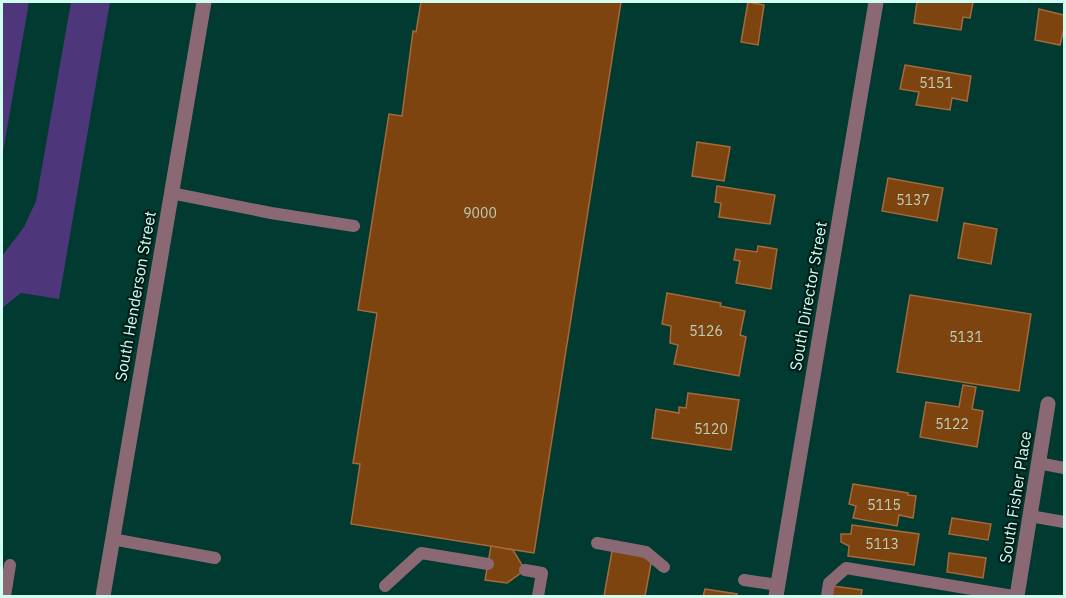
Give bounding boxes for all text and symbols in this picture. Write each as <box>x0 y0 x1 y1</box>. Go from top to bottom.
house number: 5151 <box>919 74 953 92</box>
house number: 5137 <box>896 191 930 209</box>
house number: 9000 <box>463 204 497 222</box>
street label: South Henderson Street <box>110 209 160 383</box>
street label: South Director Street <box>785 220 831 372</box>
house number: 5126 <box>689 322 723 340</box>
house number: 5131 <box>949 328 983 346</box>
house number: 5122 <box>935 415 969 433</box>
house number: 5120 <box>694 420 728 438</box>
street label: South Fisher Place <box>995 429 1035 564</box>
house number: 5115 <box>867 496 901 514</box>
house number: 5113 <box>865 535 899 553</box>

